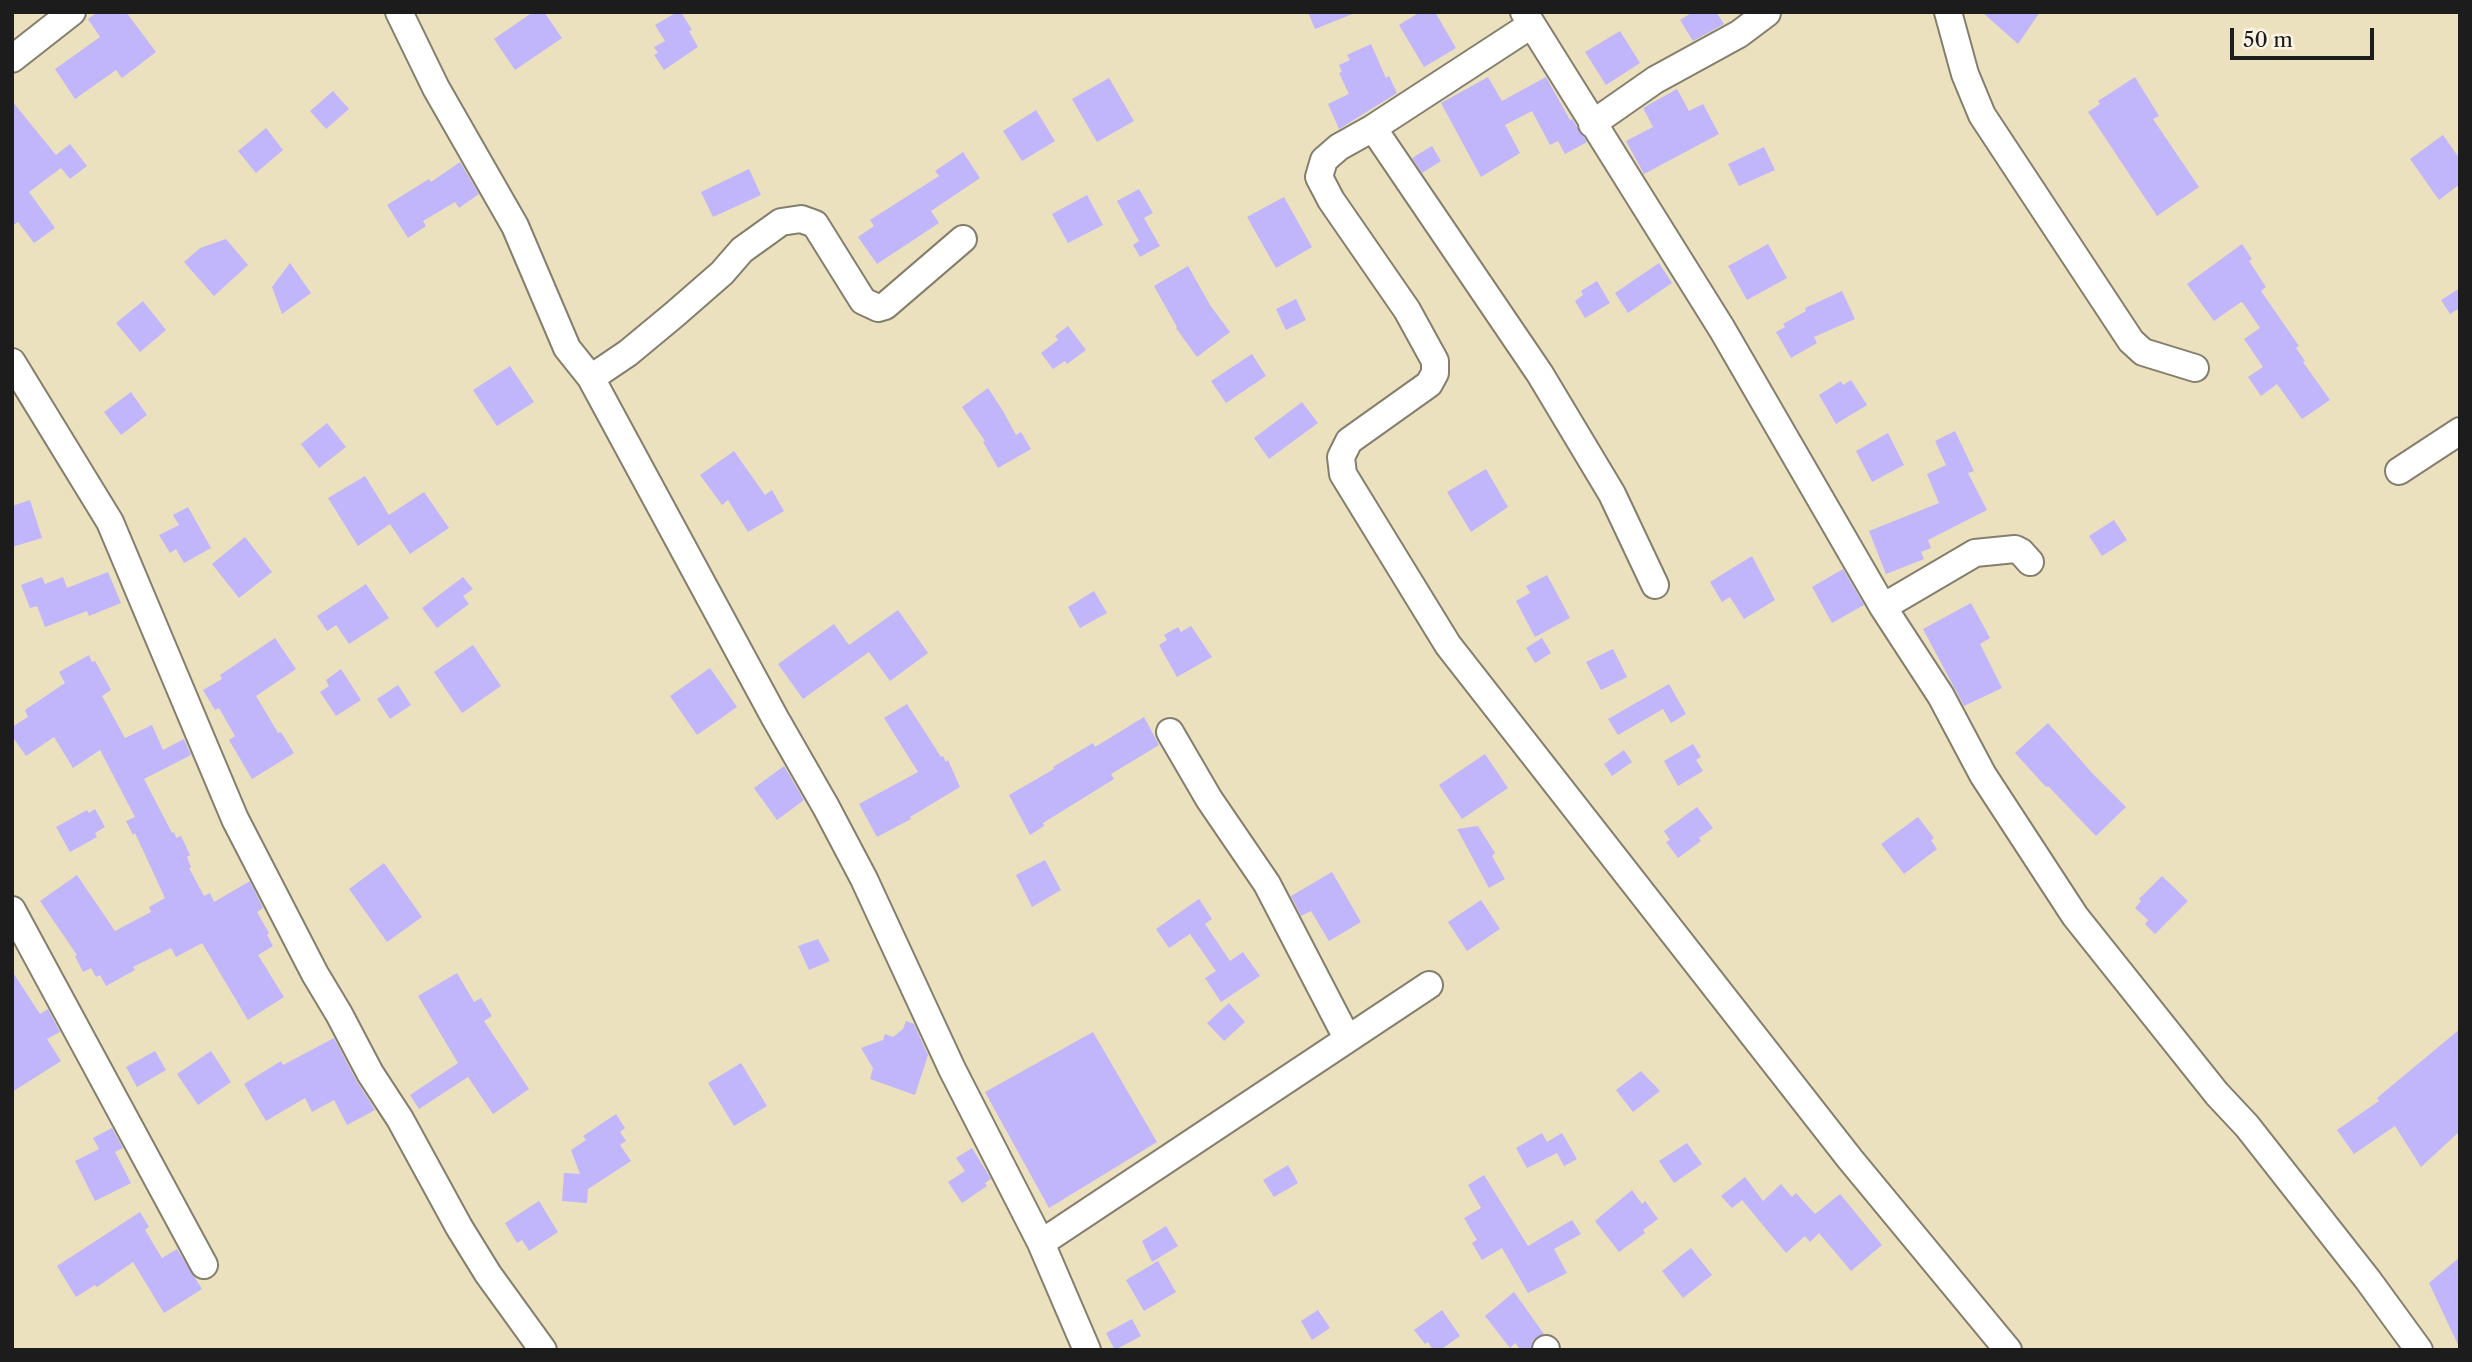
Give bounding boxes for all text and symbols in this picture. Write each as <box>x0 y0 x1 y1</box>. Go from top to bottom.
scale bar <box>2234 14 2378 58</box>
text: 50 m <box>2243 27 2293 52</box>

